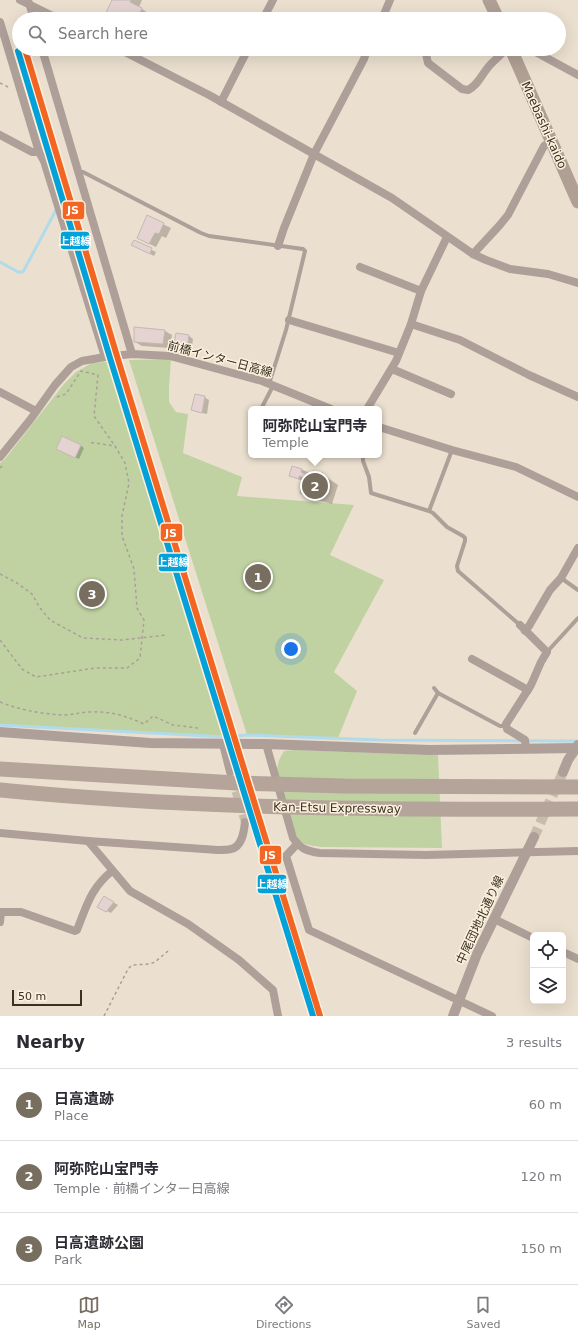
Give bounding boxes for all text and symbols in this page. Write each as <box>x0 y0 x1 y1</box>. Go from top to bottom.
search box <box>12 12 566 56</box>
icon: search <box>26 23 48 45</box>
text: Search here <box>58 25 148 43</box>
street label: Maebashi-kaido <box>518 79 570 171</box>
line badge: JS <box>62 201 85 220</box>
text: JS <box>66 204 79 217</box>
line badge: 上越線 <box>60 231 90 250</box>
text: 上越線 <box>59 235 92 248</box>
street label: 前橋インター日高線 <box>166 338 274 380</box>
popup <box>248 406 382 458</box>
text: 阿弥陀山宝門寺 <box>262 417 368 435</box>
text: Temple <box>262 435 309 450</box>
pin: 2 <box>302 471 328 501</box>
line badge: JS <box>160 523 183 542</box>
text: JS <box>164 527 177 540</box>
line badge: 上越線 <box>158 553 188 572</box>
text: 上越線 <box>157 556 190 569</box>
pin: 1 <box>245 562 271 592</box>
pin: 3 <box>79 579 105 609</box>
your location <box>281 639 301 659</box>
street label: Kan-Etsu Expressway <box>273 800 401 816</box>
line badge: JS <box>259 845 282 865</box>
text: JS <box>263 849 276 862</box>
line badge: 上越線 <box>257 874 287 894</box>
street label: 中尾団地北通り線 <box>453 874 507 966</box>
text: 上越線 <box>256 878 289 891</box>
map controls <box>530 932 566 1004</box>
button: locate <box>530 932 566 968</box>
button: layers <box>530 968 566 1004</box>
scale bar <box>12 988 82 1007</box>
text: 50 m <box>18 990 46 1003</box>
text: Nearby <box>16 1032 85 1052</box>
text: 3 results <box>506 1035 562 1050</box>
text: 日高遺跡 <box>54 1090 114 1108</box>
text: 1 <box>24 1097 34 1112</box>
text: 60 m <box>529 1097 562 1112</box>
text: Place <box>54 1108 89 1123</box>
text: 阿弥陀山宝門寺 <box>54 1160 159 1178</box>
text: 2 <box>24 1169 34 1184</box>
text: 120 m <box>520 1169 562 1184</box>
text: Temple · 前橋インター日高線 <box>54 1181 230 1196</box>
text: 日高遺跡公園 <box>54 1234 144 1252</box>
text: 3 <box>24 1241 34 1256</box>
text: 150 m <box>520 1241 562 1256</box>
text: Park <box>54 1252 82 1267</box>
tab: Map <box>78 1294 101 1331</box>
tab: Directions <box>256 1294 311 1331</box>
tab: Saved <box>466 1294 500 1331</box>

